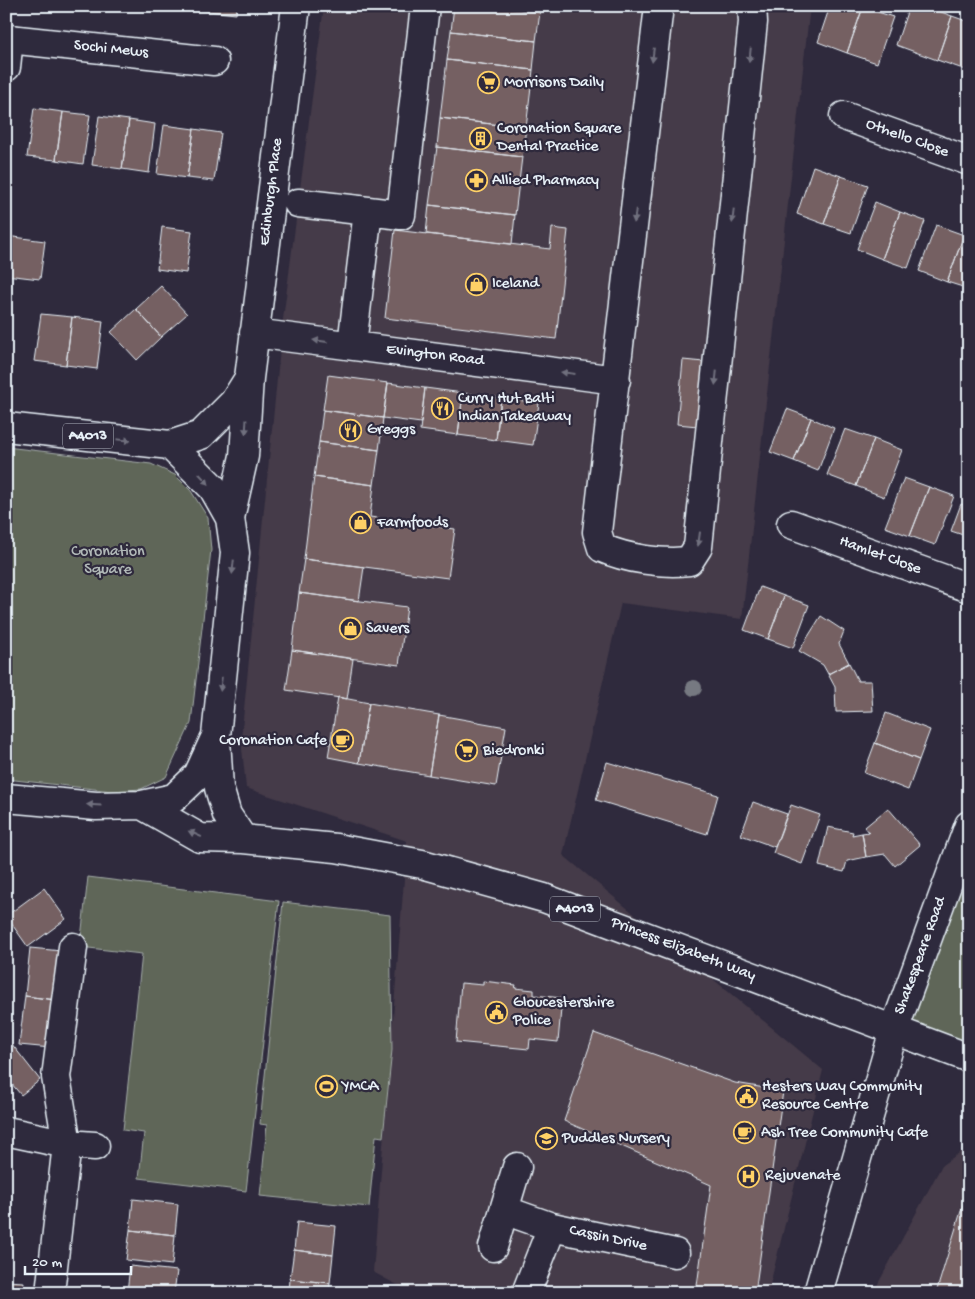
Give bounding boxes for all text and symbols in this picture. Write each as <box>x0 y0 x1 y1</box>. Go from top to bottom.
street label: Sochi Mews <box>73 37 150 63</box>
one-way arrow <box>649 47 657 63</box>
one-way arrow <box>746 47 754 63</box>
supermarket icon: Morrisons Daily <box>476 71 500 95</box>
place label: Morrisons Daily <box>504 74 604 93</box>
street label: Othello Close <box>863 115 952 163</box>
place label: Coronation Square Dental Practice <box>496 120 622 157</box>
building icon: Coronation Square Dental Practice <box>469 126 493 150</box>
street label: Edinburgh Place <box>256 136 288 247</box>
pharmacy icon: Allied Pharmacy <box>464 169 488 193</box>
place label: Allied Pharmacy <box>492 172 599 191</box>
one-way arrow <box>631 208 639 224</box>
one-way arrow <box>729 209 737 225</box>
shop icon: Iceland <box>464 272 488 296</box>
place label: Iceland <box>492 275 541 294</box>
one-way arrow <box>312 337 328 345</box>
street label: Evington Road <box>385 341 487 372</box>
one-way arrow <box>559 369 575 377</box>
one-way arrow <box>712 370 720 386</box>
place label: Curry Hut Balti Indian Takeaway <box>458 390 571 427</box>
restaurant icon: Curry Hut Balti Indian Takeaway <box>430 396 454 420</box>
restaurant icon: Greggs <box>339 418 363 442</box>
one-way arrow <box>241 419 249 435</box>
place label: Greggs <box>367 421 416 440</box>
road number: A4013 <box>63 424 113 448</box>
one-way arrow <box>117 436 133 444</box>
one-way arrow <box>198 472 210 484</box>
shop icon: Farmfoods <box>349 511 373 535</box>
place label: Farmfoods <box>376 514 449 533</box>
one-way arrow <box>695 532 703 548</box>
street label: Hamlet Close <box>836 532 924 580</box>
park label: Coronation Square <box>71 543 145 580</box>
one-way arrow <box>229 559 237 575</box>
shop icon: Savers <box>338 617 362 641</box>
place label: Savers <box>366 620 410 639</box>
one-way arrow <box>217 676 225 692</box>
cafe icon: Coronation Cafe <box>331 729 355 753</box>
place label: Coronation Cafe <box>219 732 328 751</box>
supermarket icon: Biedronki <box>455 739 479 763</box>
place label: Biedronki <box>482 742 544 761</box>
one-way arrow <box>85 801 101 809</box>
one-way arrow <box>188 830 202 838</box>
street label: Shakespeare Road <box>891 893 952 1017</box>
road number: A4013 <box>550 896 600 922</box>
street label: Princess Elizabeth Way <box>607 913 758 986</box>
place label: Gloucestershire Police <box>512 994 615 1031</box>
public building icon: Gloucestershire Police <box>485 1000 509 1024</box>
sports icon: YMCA <box>314 1075 338 1099</box>
place label: YMCA <box>340 1078 380 1097</box>
place label: Hesters Way Community Resource Centre <box>762 1078 922 1115</box>
public building icon: Hesters Way Community Resource Centre <box>734 1084 758 1108</box>
cafe icon: Ash Tree Community Cafe <box>733 1121 757 1145</box>
place label: Ash Tree Community Cafe <box>761 1124 929 1143</box>
school or university icon: Puddles Nursery <box>534 1127 558 1151</box>
place label: Puddles Nursery <box>561 1130 670 1149</box>
hospital icon: Rejuvenate <box>737 1164 761 1188</box>
place label: Rejuvenate <box>765 1167 841 1186</box>
street label: Cassin Drive <box>567 1221 649 1257</box>
scale bar <box>25 1244 131 1276</box>
text: 20 m <box>32 1254 62 1272</box>

